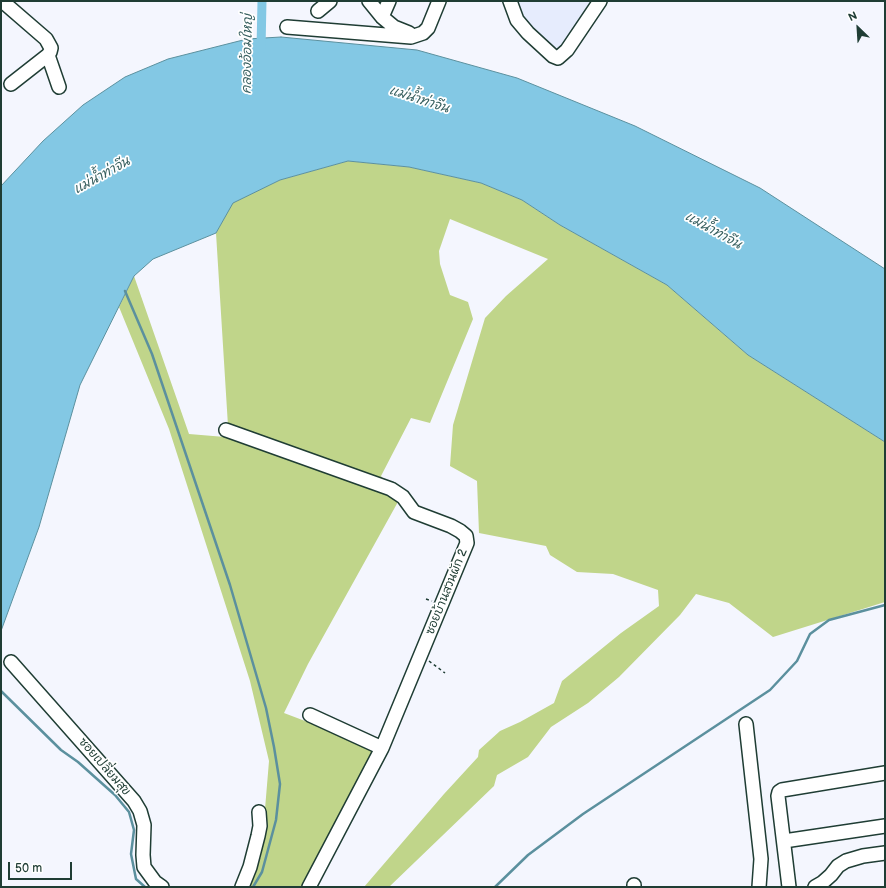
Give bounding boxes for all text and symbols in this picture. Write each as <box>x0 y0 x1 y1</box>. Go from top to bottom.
north arrow <box>838 8 878 48</box>
text: N <box>846 9 859 24</box>
water label: คลองอ้อมใหญ่ <box>240 14 256 94</box>
water label: แม่น้ำท่าจีน <box>387 83 451 117</box>
water label: แม่น้ำท่าจีน <box>71 154 133 198</box>
water label: แม่น้ำท่าจีน <box>682 209 744 253</box>
street label: ซอยบ้านสวนผัก 2 <box>423 547 471 637</box>
street label: ซอยเปลี่ยมสุข <box>75 735 133 799</box>
scale bar <box>10 854 74 880</box>
text: 50 m <box>15 861 42 876</box>

